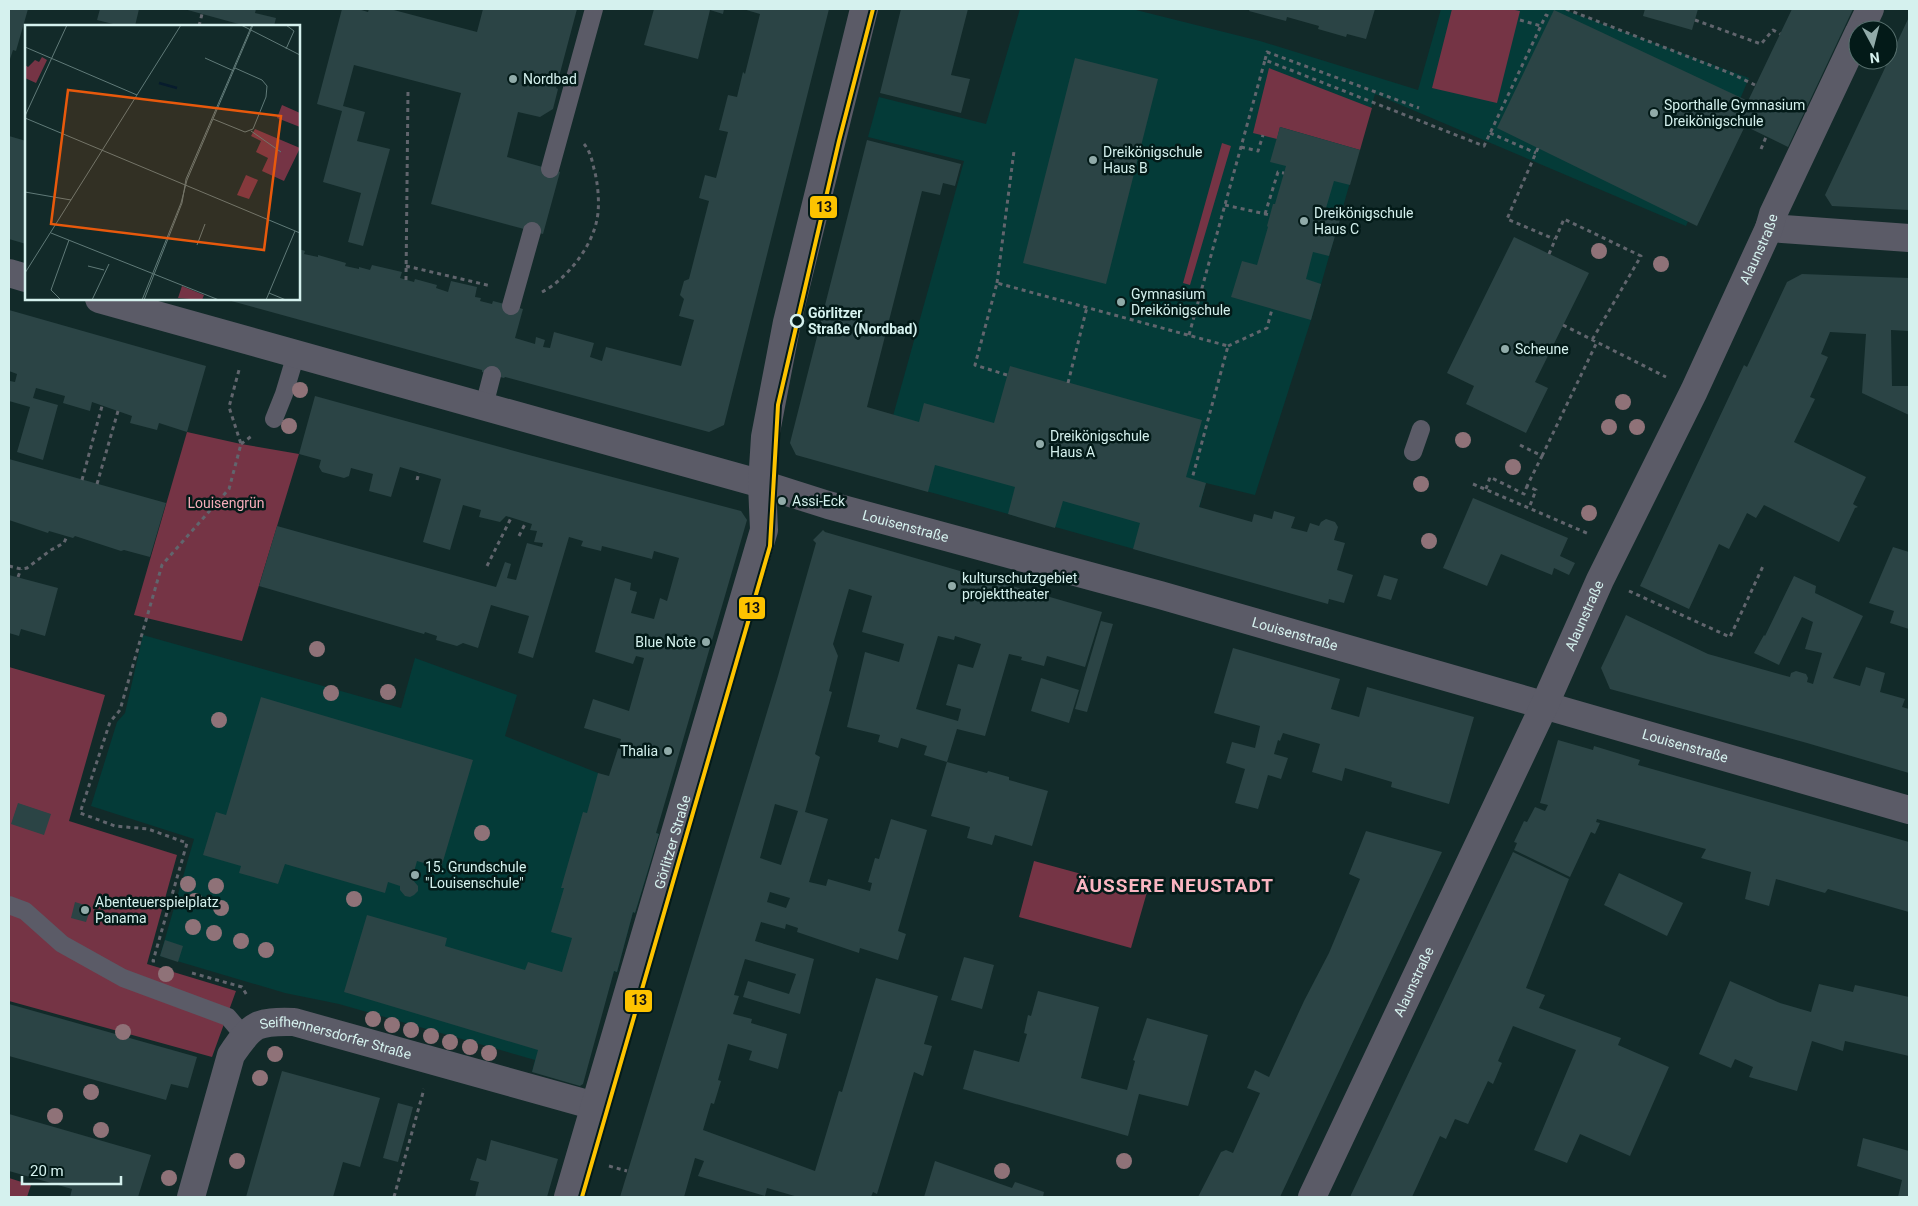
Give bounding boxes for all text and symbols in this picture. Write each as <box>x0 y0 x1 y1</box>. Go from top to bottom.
north arrow <box>1848 20 1898 70</box>
inset map <box>25 25 300 300</box>
text: N <box>1869 49 1880 66</box>
place label: Nordbad <box>523 71 577 87</box>
marker: Nordbad <box>507 73 519 85</box>
place label: Sporthalle Gymnasium Dreikönigschule <box>1664 97 1805 129</box>
marker: Sporthalle Gymnasium Dreikönigschule <box>1648 107 1660 119</box>
place label: Dreikönigschule Haus B <box>1103 144 1203 176</box>
marker: Dreikönigschule Haus B <box>1087 154 1099 166</box>
line badge: 13 <box>809 195 838 219</box>
text: 13 <box>816 199 832 215</box>
place label: Dreikönigschule Haus C <box>1314 205 1414 237</box>
street label: Alaunstraße <box>1736 212 1781 287</box>
marker: Dreikönigschule Haus C <box>1298 215 1310 227</box>
place label: Gymnasium Dreikönigschule <box>1131 286 1231 318</box>
marker: Gymnasium Dreikönigschule <box>1115 296 1127 308</box>
place label: Görlitzer Straße (Nordbad) <box>808 305 917 338</box>
marker: Görlitzer Straße (Nordbad) <box>790 314 804 328</box>
place label: Scheune <box>1515 341 1569 357</box>
marker: Scheune <box>1499 343 1511 355</box>
place label: Dreikönigschule Haus A <box>1050 428 1150 460</box>
marker: Dreikönigschule Haus A <box>1034 438 1046 450</box>
place label: Assi-Eck <box>792 493 846 509</box>
park label: Louisengrün <box>187 495 265 511</box>
marker: Assi-Eck <box>776 495 788 507</box>
street label: Louisenstraße <box>861 507 951 545</box>
place label: kulturschutzgebiet projekttheater <box>962 570 1078 602</box>
street label: Alaunstraße <box>1562 578 1607 653</box>
marker: kulturschutzgebiet projekttheater <box>946 580 958 592</box>
line badge: 13 <box>738 596 766 620</box>
text: 13 <box>744 600 760 616</box>
street label: Louisenstraße <box>1250 614 1340 654</box>
place label: Blue Note <box>635 634 696 650</box>
marker: Blue Note <box>700 636 712 648</box>
street label: Louisenstraße <box>1640 726 1730 766</box>
place label: Thalia <box>620 743 658 759</box>
marker: Thalia <box>662 745 674 757</box>
street label: Görlitzer Straße <box>651 793 694 891</box>
place label: 15. Grundschule "Louisenschule" <box>425 859 526 891</box>
marker: 15. Grundschule "Louisenschule" <box>409 869 421 881</box>
district label: ÄUSSERE NEUSTADT <box>1076 874 1274 897</box>
place label: Abenteuerspielplatz Panama <box>95 894 219 926</box>
marker: Abenteuerspielplatz Panama <box>79 904 91 916</box>
street label: Alaunstraße <box>1390 944 1437 1019</box>
line badge: 13 <box>624 989 653 1013</box>
text: 13 <box>631 992 647 1008</box>
street label: Seifhennersdorfer Straße <box>258 1014 413 1062</box>
scale bar <box>22 1154 121 1186</box>
text: 20 m <box>30 1162 64 1180</box>

